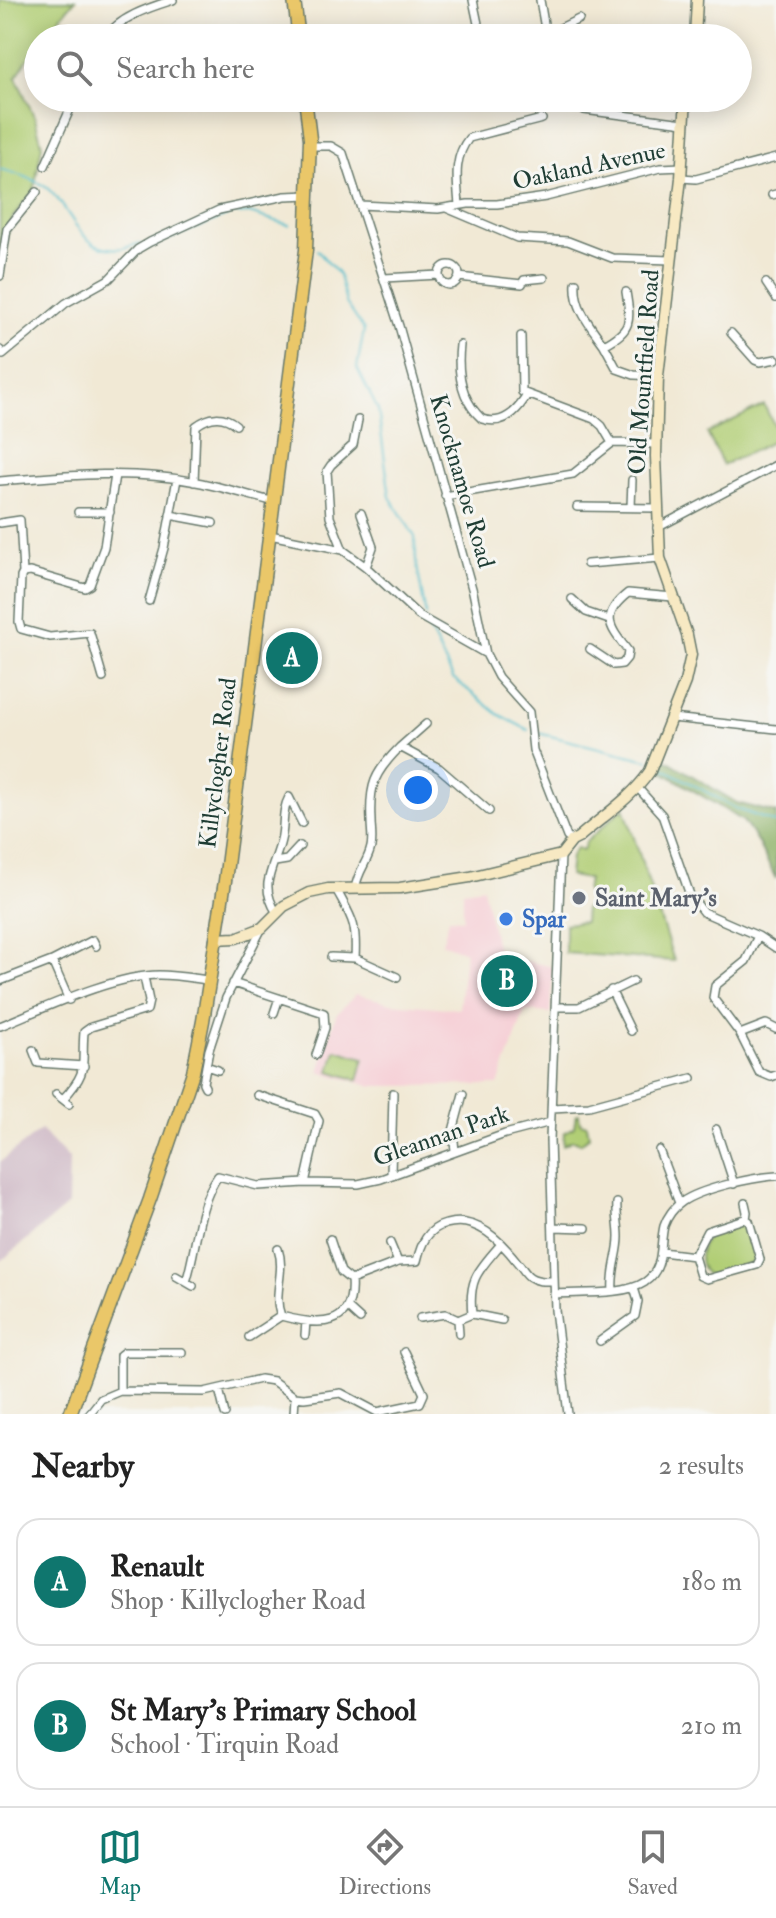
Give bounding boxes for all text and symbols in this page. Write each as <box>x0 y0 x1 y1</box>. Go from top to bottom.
search box <box>24 24 752 112</box>
icon: search <box>52 46 96 90</box>
text: Search here <box>116 50 255 87</box>
street label: Oakland Avenue <box>510 135 668 197</box>
street label: Old Mountfield Road <box>621 268 667 476</box>
street label: Knocknamoe Road <box>422 391 502 572</box>
pin: A <box>266 628 318 688</box>
street label: Killyclogher Road <box>192 676 244 850</box>
your location <box>398 770 438 810</box>
place label: Saint Mary's <box>595 883 717 914</box>
marker: Saint Mary's <box>570 889 588 907</box>
place label: Spar <box>522 904 567 935</box>
marker: Spar <box>497 910 515 928</box>
pin: B <box>481 951 533 1011</box>
street label: Gleannan Park <box>369 1098 514 1174</box>
text: Nearby <box>32 1445 134 1488</box>
text: 2 results <box>659 1450 744 1482</box>
text: Renault <box>110 1548 204 1585</box>
text: A <box>52 1566 68 1598</box>
text: 180 m <box>682 1566 742 1598</box>
text: Shop · Killyclogher Road <box>110 1585 366 1617</box>
text: St Mary's Primary School <box>110 1692 416 1729</box>
text: B <box>51 1710 69 1742</box>
text: 210 m <box>681 1710 742 1742</box>
text: School · Tirquin Road <box>110 1729 339 1761</box>
tab: Map <box>98 1825 142 1901</box>
tab: Directions <box>339 1825 431 1901</box>
tab: Saved <box>628 1825 678 1901</box>

